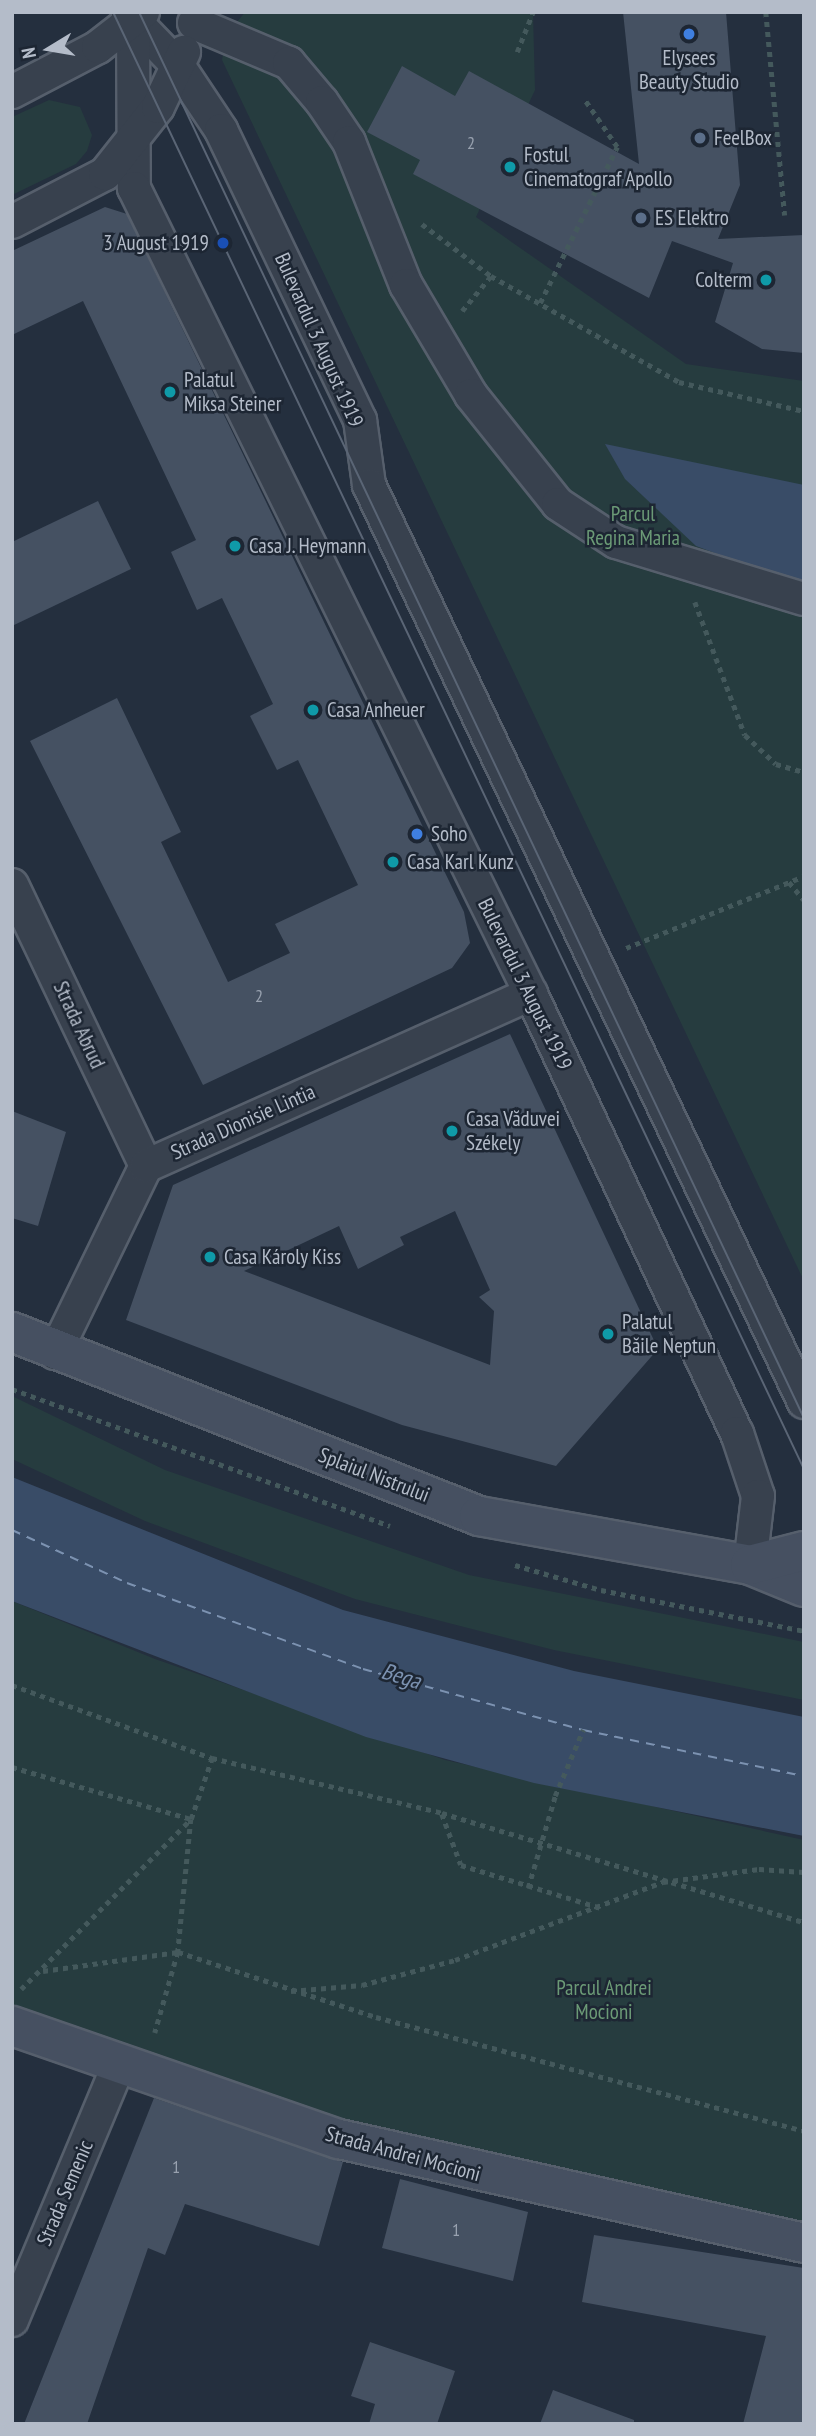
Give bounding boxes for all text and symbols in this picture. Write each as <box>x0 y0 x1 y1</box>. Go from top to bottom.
north arrow <box>14 14 84 84</box>
marker: Elysees Beauty Studio <box>681 26 697 42</box>
place label: Elysees Beauty Studio <box>639 45 739 95</box>
text: N <box>16 46 41 60</box>
place label: FeelBox <box>714 125 772 151</box>
marker: FeelBox <box>692 130 708 146</box>
house number: 2 <box>467 132 475 154</box>
place label: Fostul Cinematograf Apollo <box>524 142 673 192</box>
marker: Fostul Cinematograf Apollo <box>502 159 518 175</box>
place label: ES Elektro <box>655 205 729 231</box>
marker: ES Elektro <box>633 210 649 226</box>
place label: 3 August 1919 <box>103 230 209 256</box>
marker: 3 August 1919 <box>215 235 231 251</box>
street label: Bulevardul 3 August 1919 <box>269 249 369 431</box>
place label: Colterm <box>695 267 752 293</box>
marker: Colterm <box>758 272 774 288</box>
place label: Palatul Miksa Steiner <box>184 367 282 417</box>
marker: Palatul Miksa Steiner <box>162 384 178 400</box>
park label: Parcul Regina Maria <box>586 501 680 551</box>
place label: Casa J. Heymann <box>249 533 368 559</box>
marker: Casa J. Heymann <box>227 538 243 554</box>
place label: Casa Anheuer <box>327 697 425 723</box>
marker: Casa Anheuer <box>305 702 321 718</box>
place label: Soho <box>431 821 467 847</box>
marker: Soho <box>409 826 425 842</box>
place label: Casa Karl Kunz <box>407 849 514 875</box>
marker: Casa Karl Kunz <box>385 854 401 870</box>
street label: Bulevardul 3 August 1919 <box>472 894 578 1074</box>
street label: Strada Abrud <box>48 977 110 1073</box>
house number: 2 <box>255 985 263 1007</box>
street label: Strada Dionisie Lintia <box>167 1079 319 1165</box>
place label: Casa Văduvei Székely <box>466 1106 561 1156</box>
marker: Casa Văduvei Székely <box>444 1123 460 1139</box>
place label: Casa Károly Kiss <box>224 1244 342 1270</box>
marker: Casa Károly Kiss <box>202 1249 218 1265</box>
place label: Palatul Băile Neptun <box>622 1309 716 1359</box>
marker: Palatul Băile Neptun <box>600 1326 616 1342</box>
street label: Splaiul Nistrului <box>315 1442 433 1508</box>
water label: Bega <box>378 1657 424 1695</box>
park label: Parcul Andrei Mocioni <box>556 1975 652 2025</box>
street label: Strada Andrei Mocioni <box>323 2121 483 2187</box>
street label: Strada Semenic <box>31 2136 99 2250</box>
house number: 1 <box>172 2156 180 2178</box>
house number: 1 <box>452 2219 460 2241</box>

